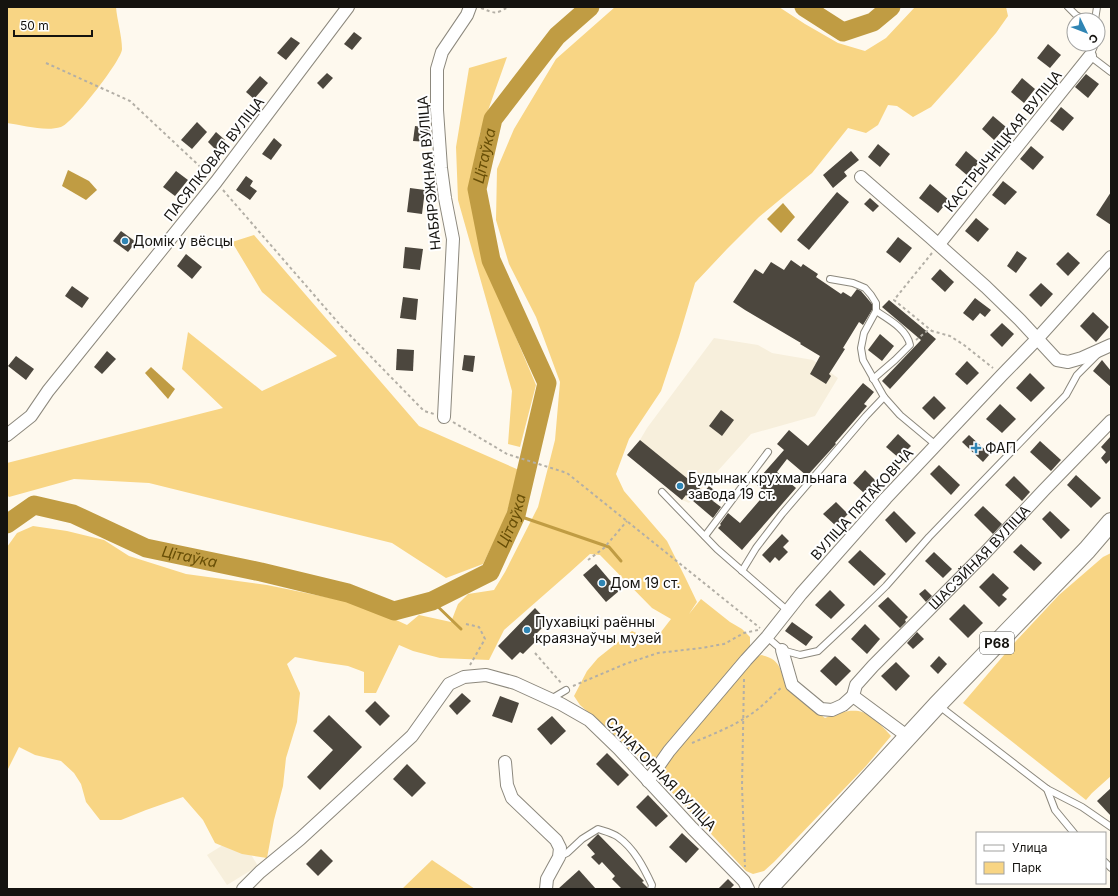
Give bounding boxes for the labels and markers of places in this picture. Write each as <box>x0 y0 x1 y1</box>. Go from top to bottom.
place label: Домік у вёсцы <box>133 232 233 249</box>
marker: Домік у вёсцы <box>120 236 130 246</box>
place label: ФАП <box>985 439 1016 456</box>
marker: ФАП <box>970 442 982 454</box>
place label: Будынак крухмальнага завода 19 ст. <box>688 469 847 502</box>
marker: Будынак крухмальнага завода 19 ст. <box>675 481 685 491</box>
place label: Дом 19 ст. <box>610 574 681 591</box>
marker: Дом 19 ст. <box>597 578 607 588</box>
place label: Пухавіцкі раённы краязнаўчы музей <box>535 613 662 646</box>
marker: Пухавіцкі раённы краязнаўчы музей <box>522 625 532 635</box>

